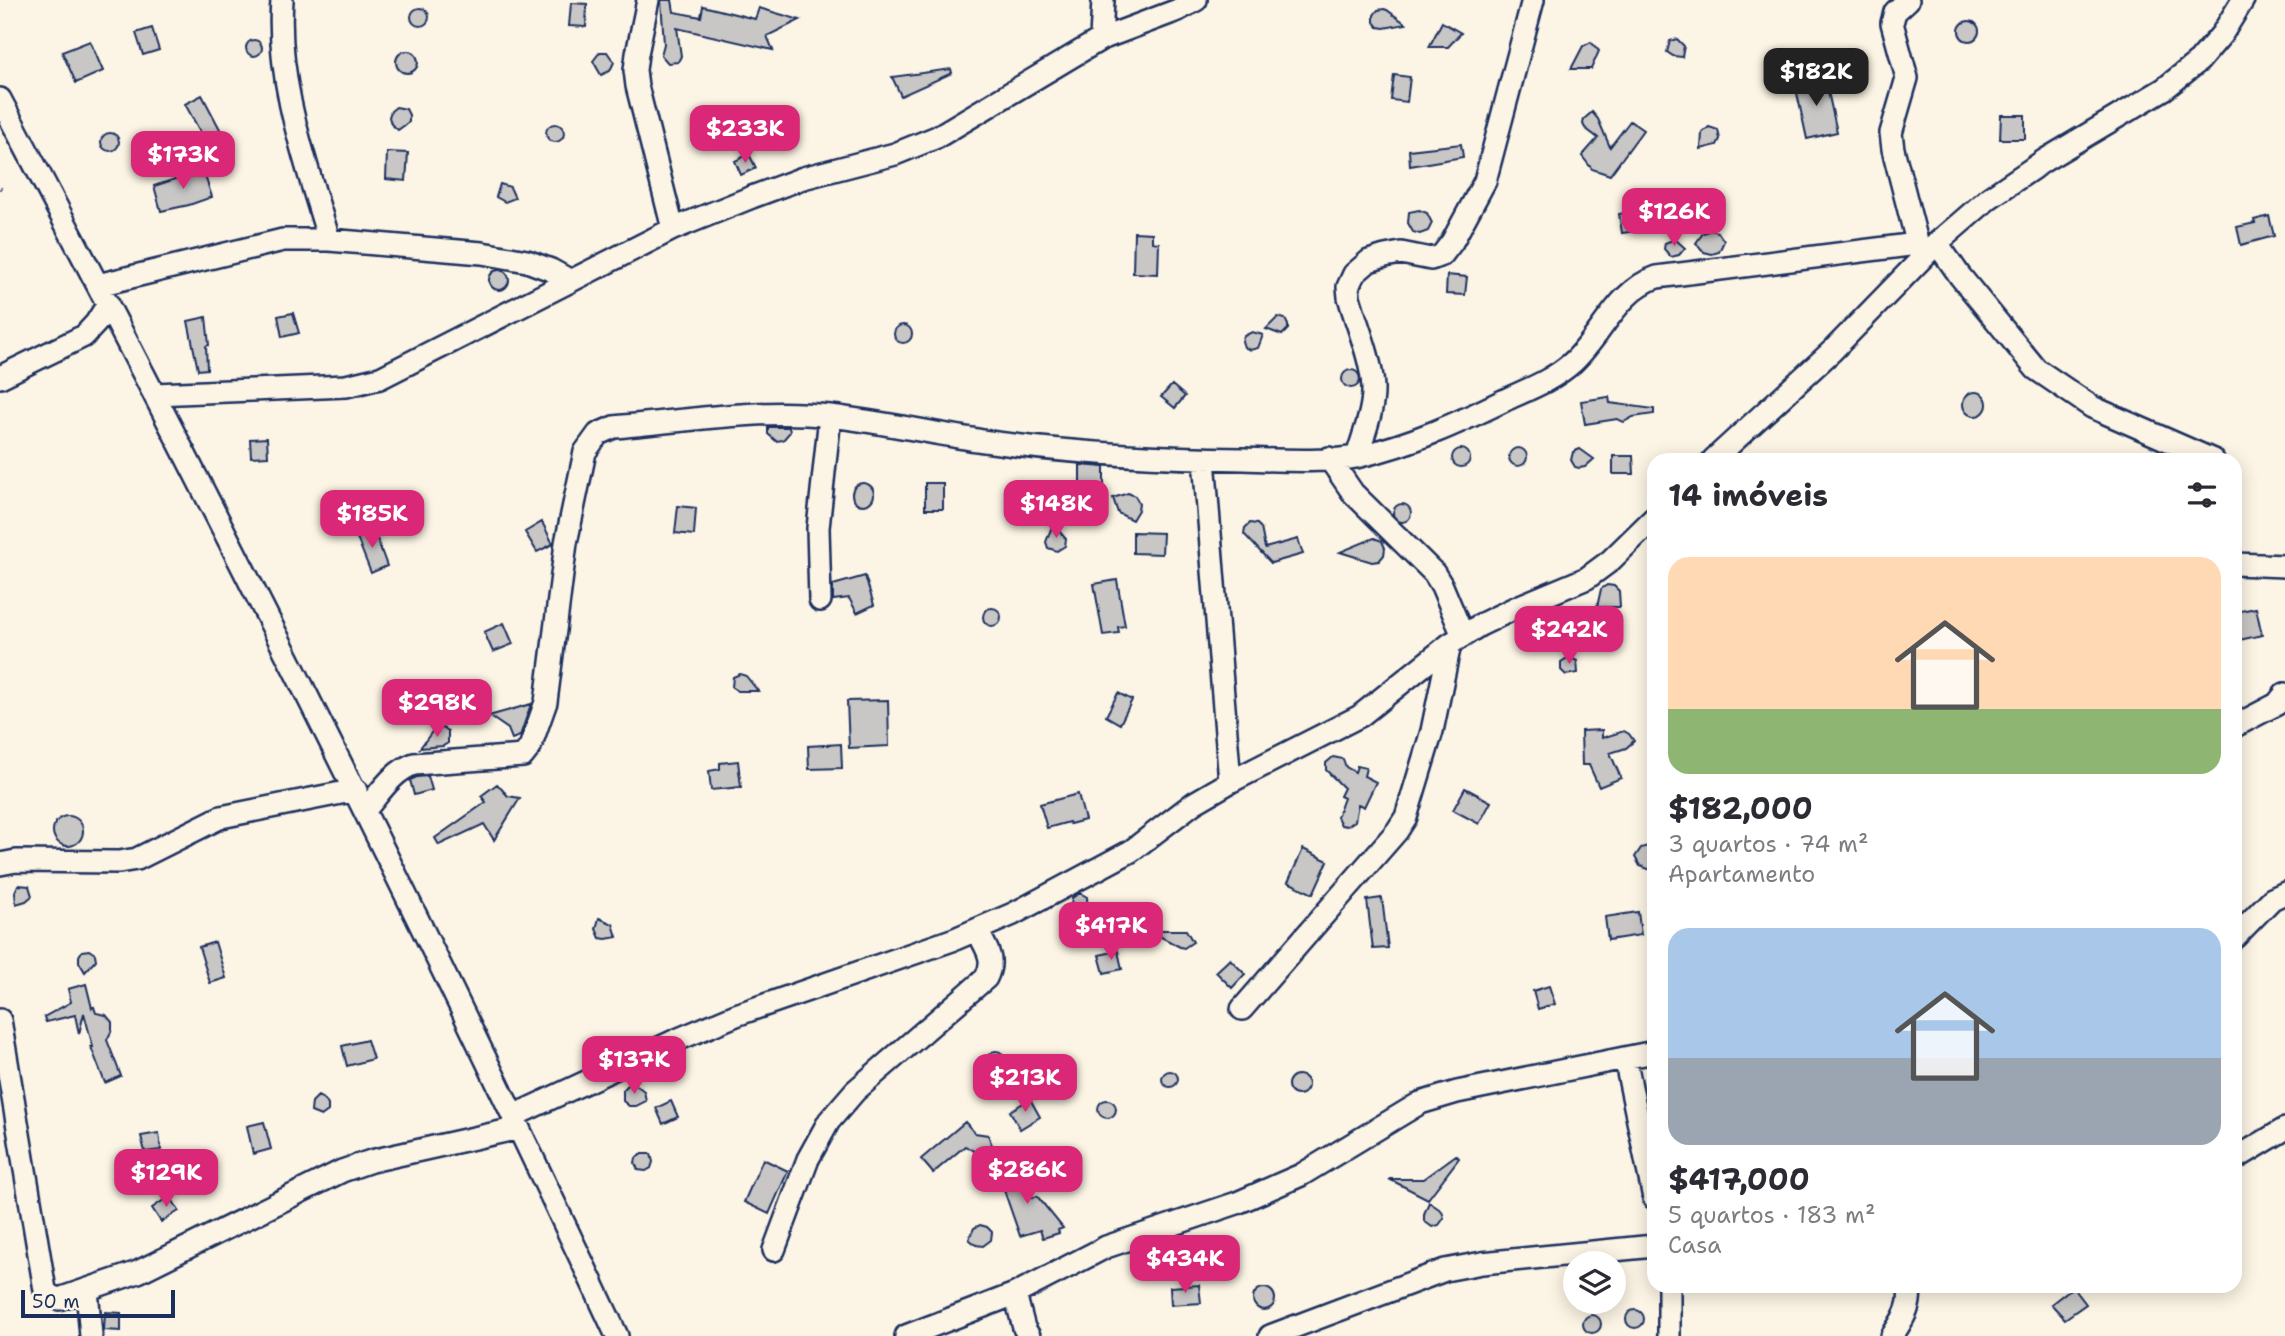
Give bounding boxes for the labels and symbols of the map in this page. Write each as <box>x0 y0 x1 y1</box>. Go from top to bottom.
pin: $182K <box>1767 48 1865 108</box>
pin: $233K <box>696 106 794 165</box>
pin: $173K <box>134 132 232 191</box>
pin: $126K <box>1625 188 1723 248</box>
pin: $148K <box>1007 480 1105 540</box>
pin: $185K <box>323 490 421 550</box>
pin: $242K <box>1520 606 1618 666</box>
pin: $298K <box>388 680 486 739</box>
pin: $417K <box>1062 902 1160 962</box>
pin: $137K <box>585 1036 683 1096</box>
pin: $213K <box>976 1054 1074 1114</box>
pin: $286K <box>978 1146 1076 1206</box>
pin: $129K <box>117 1150 215 1209</box>
pin: $434K <box>1136 1236 1234 1295</box>
scale bar <box>21 1287 175 1319</box>

